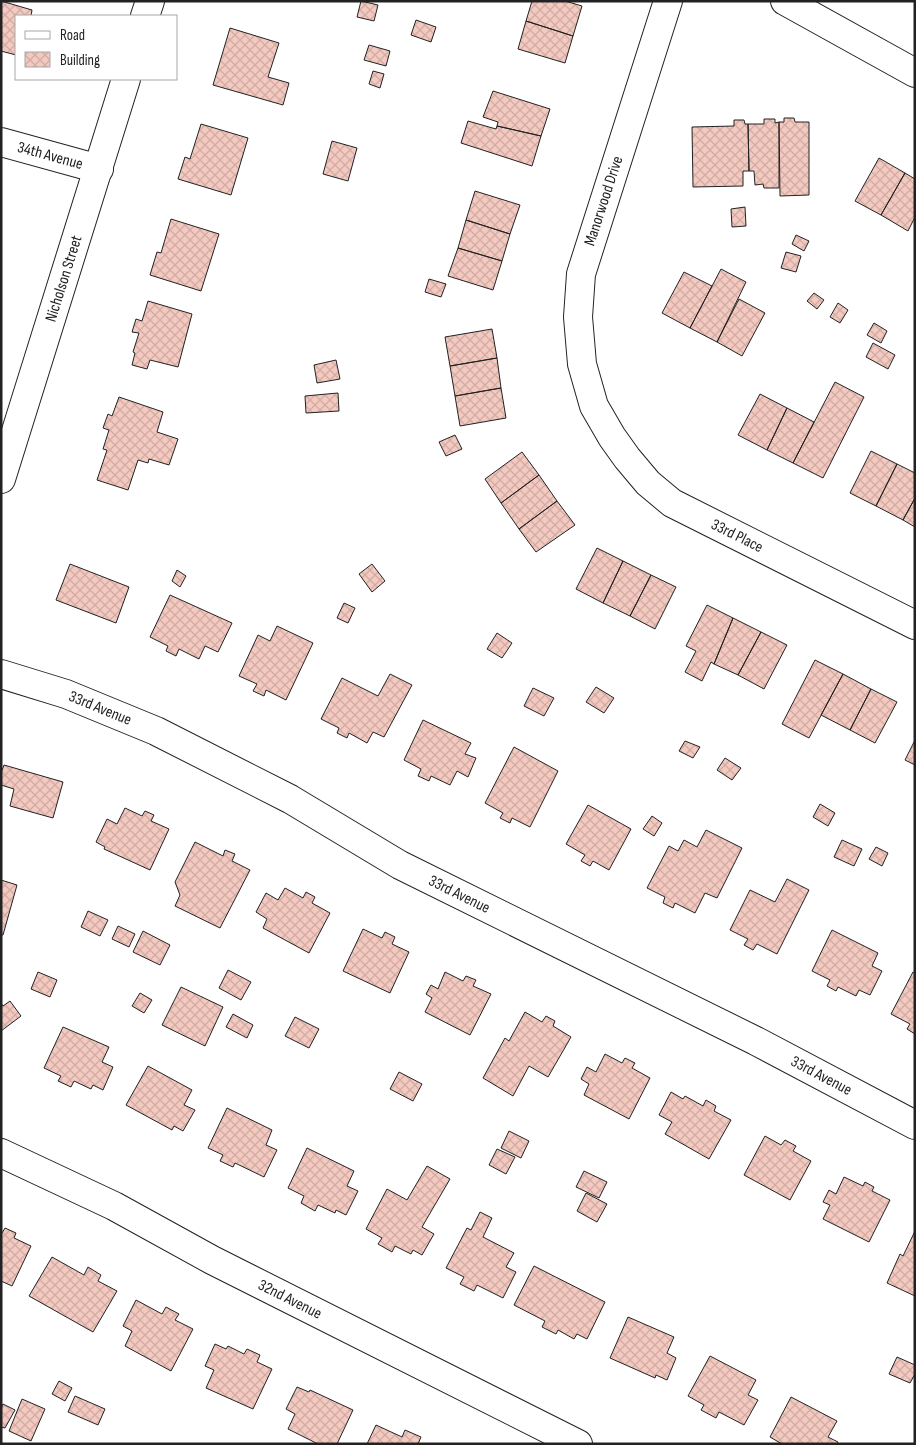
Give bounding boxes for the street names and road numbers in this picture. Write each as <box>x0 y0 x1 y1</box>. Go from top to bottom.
street label: 34th Avenue <box>15 137 85 174</box>
street label: Manorwood Drive <box>581 154 627 248</box>
street label: Nicholson Street <box>41 233 86 324</box>
street label: 33rd Place <box>708 515 766 557</box>
street label: 33rd Avenue <box>66 687 134 729</box>
street label: 33rd Avenue <box>425 871 493 917</box>
street label: 33rd Avenue <box>788 1052 855 1099</box>
street label: 32nd Avenue <box>255 1275 325 1323</box>

